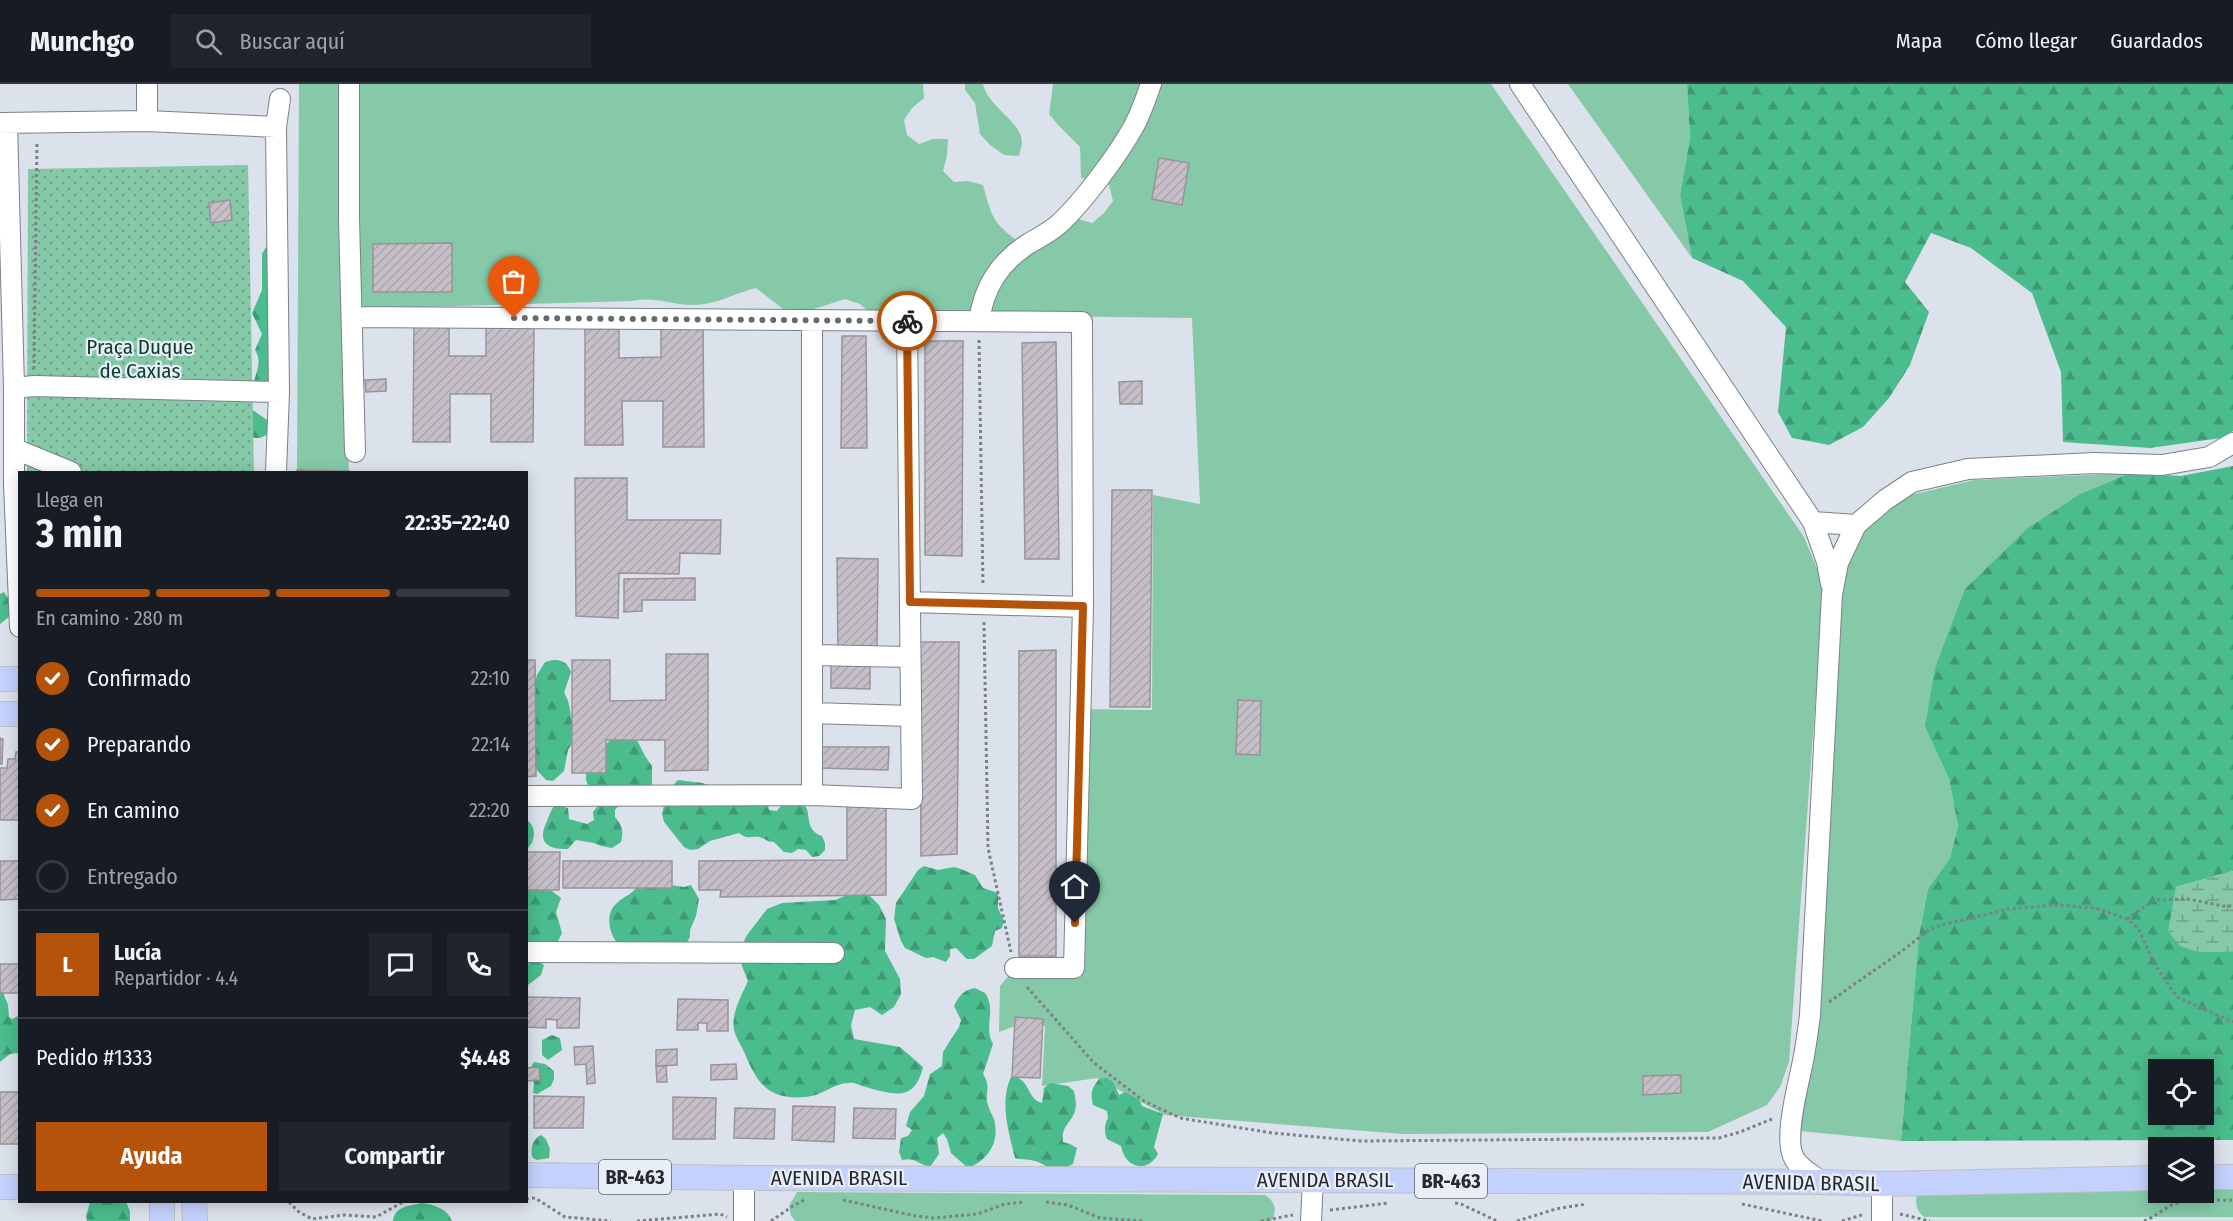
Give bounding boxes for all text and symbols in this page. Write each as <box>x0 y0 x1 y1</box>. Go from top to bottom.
search box <box>171 14 591 68</box>
text: Munchgo <box>30 25 135 58</box>
icon: search <box>192 25 225 58</box>
text: Buscar aquí <box>240 28 345 55</box>
text: Mapa <box>1896 28 1942 54</box>
text: Cómo llegar <box>1975 28 2077 54</box>
text: Guardados <box>2110 28 2203 54</box>
pin <box>488 256 539 318</box>
icon: bag <box>497 265 530 298</box>
courier <box>877 291 937 351</box>
icon: bike <box>891 305 924 338</box>
park label: Praça Duque de Caxias <box>86 334 194 384</box>
text: Llega en <box>36 488 104 512</box>
text: 22:35–22:40 <box>405 509 510 536</box>
text: 3 min <box>36 511 123 557</box>
text: En camino · 280 m <box>36 606 183 630</box>
icon: check <box>36 662 69 695</box>
text: Confirmado <box>87 665 191 692</box>
text: 22:10 <box>471 666 510 690</box>
icon: check <box>36 728 69 761</box>
text: Preparando <box>87 731 191 758</box>
text: 22:14 <box>471 732 510 756</box>
icon: check <box>36 794 69 827</box>
text: En camino <box>87 797 179 824</box>
text: 22:20 <box>469 798 510 822</box>
pin <box>1049 861 1100 923</box>
text: Entregado <box>87 863 178 890</box>
icon: home <box>1058 870 1091 903</box>
button: chat <box>369 933 432 996</box>
button: phone <box>447 933 510 996</box>
text: Lucía <box>114 939 162 966</box>
text: L <box>62 951 73 978</box>
text: Repartidor · 4.4 <box>114 966 238 990</box>
text: Pedido #1333 <box>36 1044 152 1071</box>
text: $4.48 <box>460 1044 510 1071</box>
map controls <box>2148 1059 2214 1203</box>
button: locate <box>2148 1059 2214 1125</box>
button: Ayuda <box>36 1122 267 1191</box>
button: Compartir <box>279 1122 510 1191</box>
button: layers <box>2148 1137 2214 1203</box>
road number: BR-463 <box>599 1160 671 1194</box>
road number: BR-463 <box>1415 1164 1487 1198</box>
street label: AVENIDA BRASIL <box>771 1165 908 1191</box>
street label: AVENIDA BRASIL <box>1257 1167 1394 1193</box>
street label: AVENIDA BRASIL <box>1742 1169 1880 1197</box>

